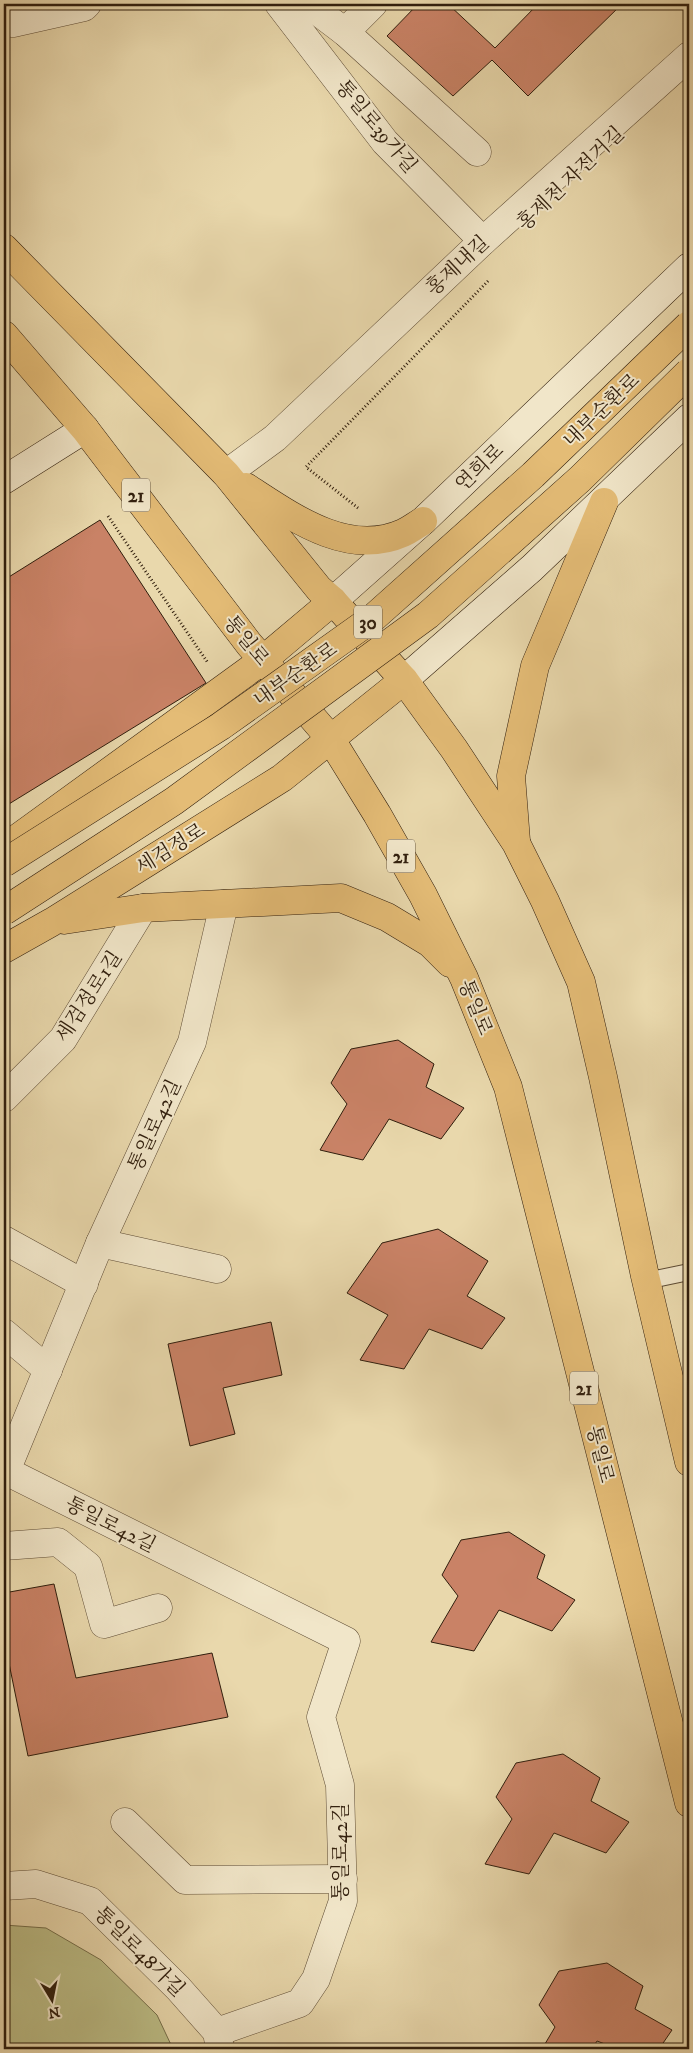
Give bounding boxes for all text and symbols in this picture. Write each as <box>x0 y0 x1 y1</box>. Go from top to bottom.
street label: 통일로39가길 <box>330 75 422 179</box>
street label: 홍제천 자전거길 <box>512 122 630 237</box>
street label: 홍제내길 <box>421 231 495 302</box>
street label: 내부순환로 <box>559 369 645 454</box>
street label: 연희로 <box>451 439 510 497</box>
road number: 21 <box>122 478 150 512</box>
road number: 30 <box>354 606 382 638</box>
street label: 통일로 <box>218 611 274 671</box>
street label: 내부순환로 <box>249 637 343 713</box>
street label: 세검정로 <box>131 818 210 880</box>
road number: 21 <box>387 839 415 872</box>
street label: 세검정로1길 <box>50 946 128 1047</box>
street label: 통일로 <box>452 976 497 1039</box>
street label: 통일로42길 <box>123 1076 188 1176</box>
road number: 21 <box>570 1372 598 1405</box>
street label: 통일로 <box>580 1423 619 1486</box>
street label: 통일로42길 <box>61 1492 160 1559</box>
street label: 통일로42길 <box>329 1803 354 1901</box>
street label: 통일로48가길 <box>88 1901 190 2003</box>
north arrow <box>28 1976 78 2026</box>
text: N <box>46 2002 61 2022</box>

